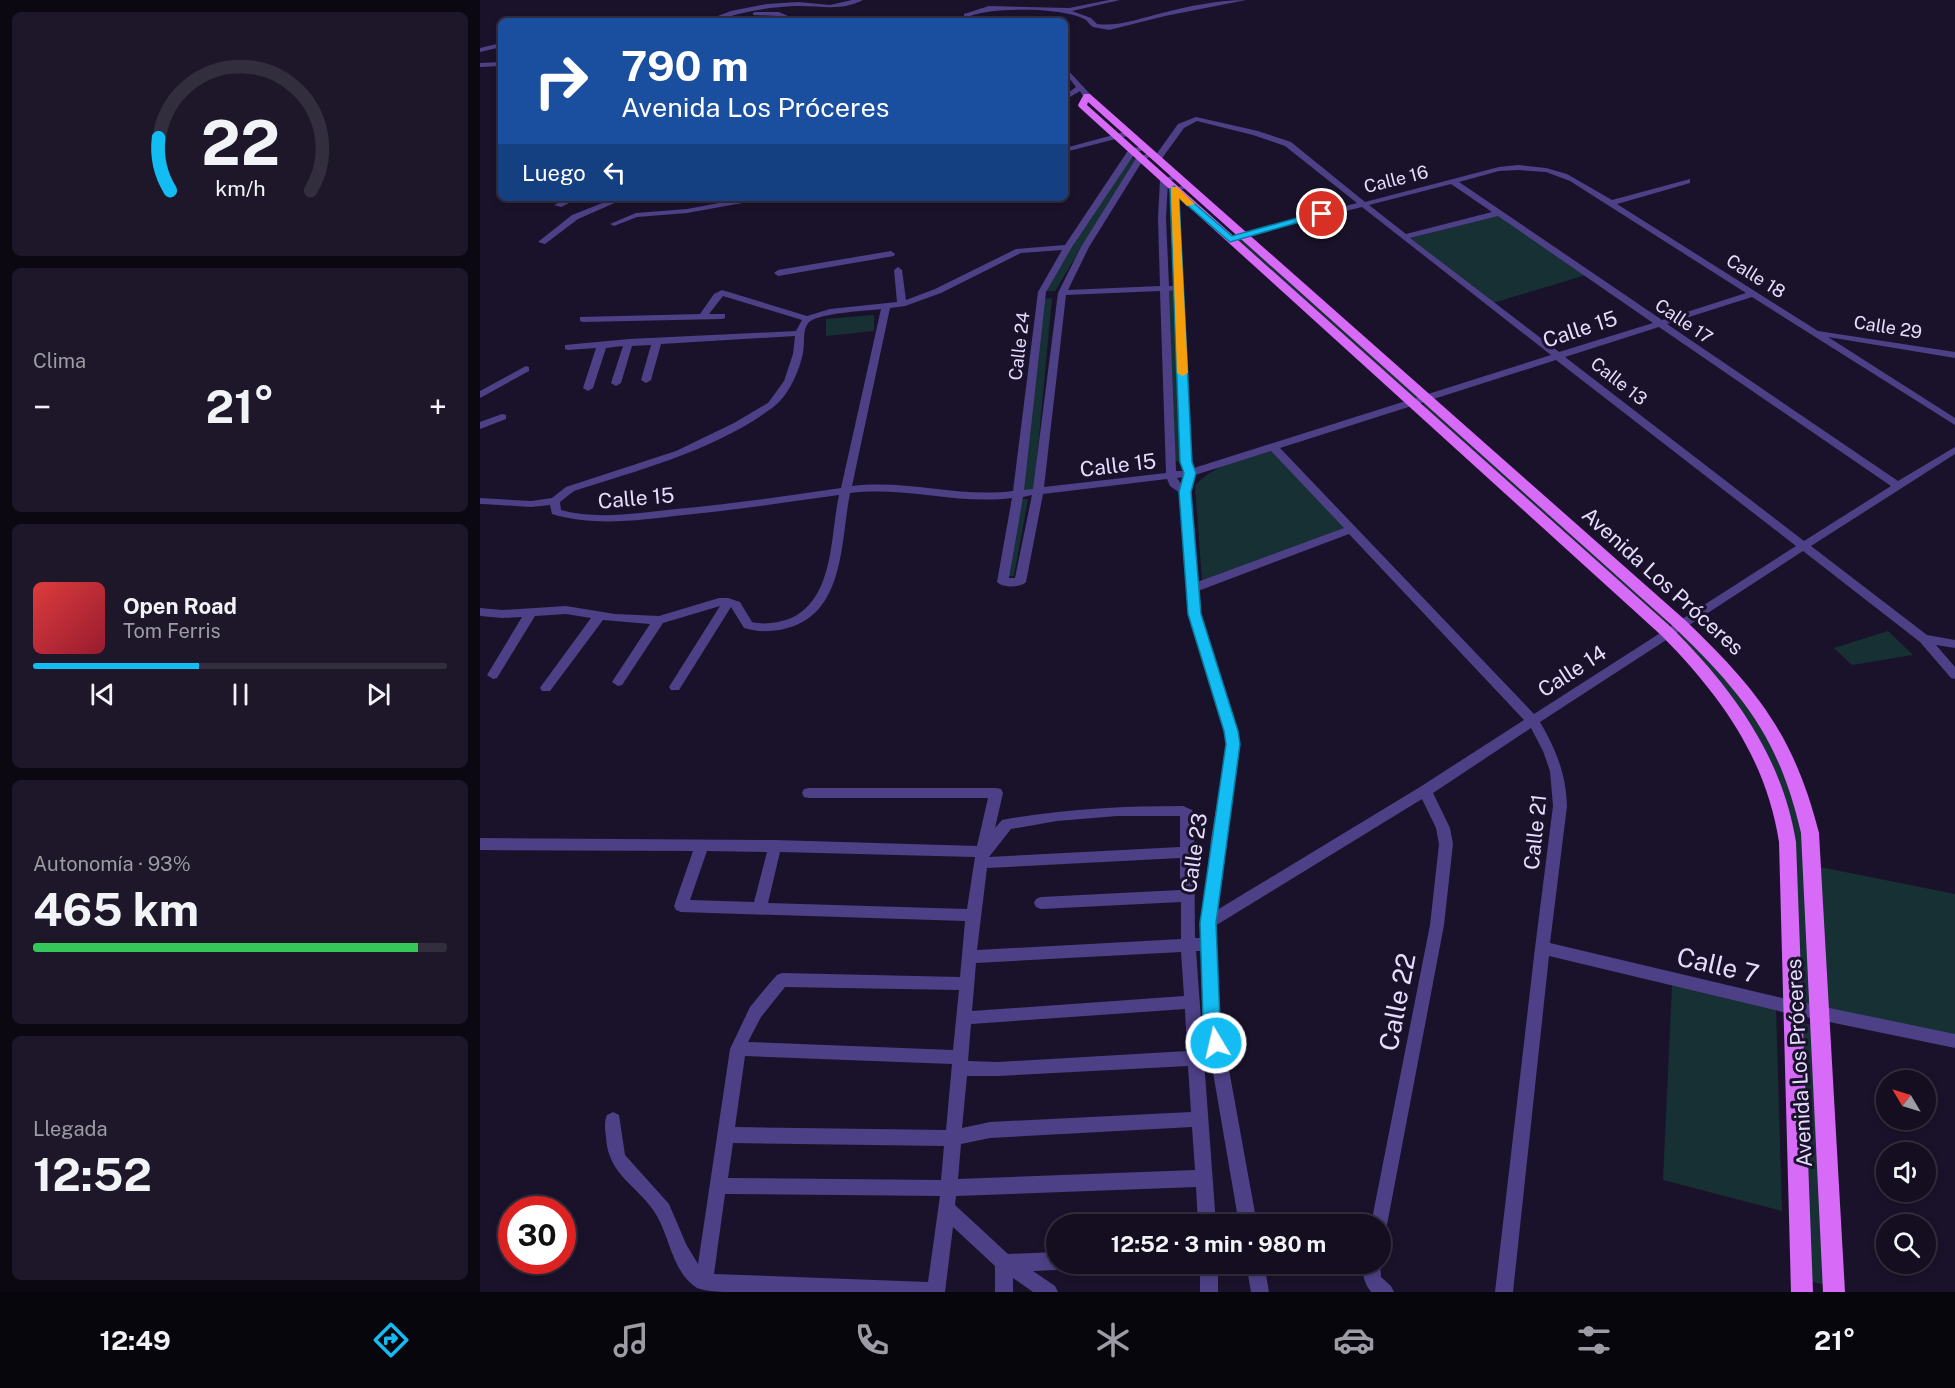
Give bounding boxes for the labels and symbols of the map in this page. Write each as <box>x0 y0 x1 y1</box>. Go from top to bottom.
street label: Calle 16 <box>1362 161 1430 197</box>
pin <box>1296 188 1347 239</box>
street label: Calle 18 <box>1723 250 1789 302</box>
street label: Calle 17 <box>1651 294 1717 348</box>
street label: Calle 15 <box>1540 305 1620 353</box>
street label: Calle 24 <box>1004 311 1034 381</box>
street label: Calle 29 <box>1852 311 1924 343</box>
street label: Calle 13 <box>1587 353 1651 409</box>
street label: Calle 15 <box>1078 448 1158 482</box>
street label: Calle 15 <box>597 482 675 514</box>
street label: Avenida Los Próceres <box>1577 502 1749 660</box>
street label: Calle 14 <box>1533 640 1611 702</box>
street label: Calle 21 <box>1519 793 1551 871</box>
street label: Calle 23 <box>1176 811 1212 895</box>
street label: Calle 7 <box>1674 941 1762 989</box>
street label: Calle 22 <box>1372 951 1422 1053</box>
street label: Avenida Los Próceres <box>1781 958 1817 1168</box>
position arrow <box>1184 1011 1248 1075</box>
north arrow <box>1876 1070 1936 1130</box>
speed limit sign: 30 <box>498 1196 576 1274</box>

